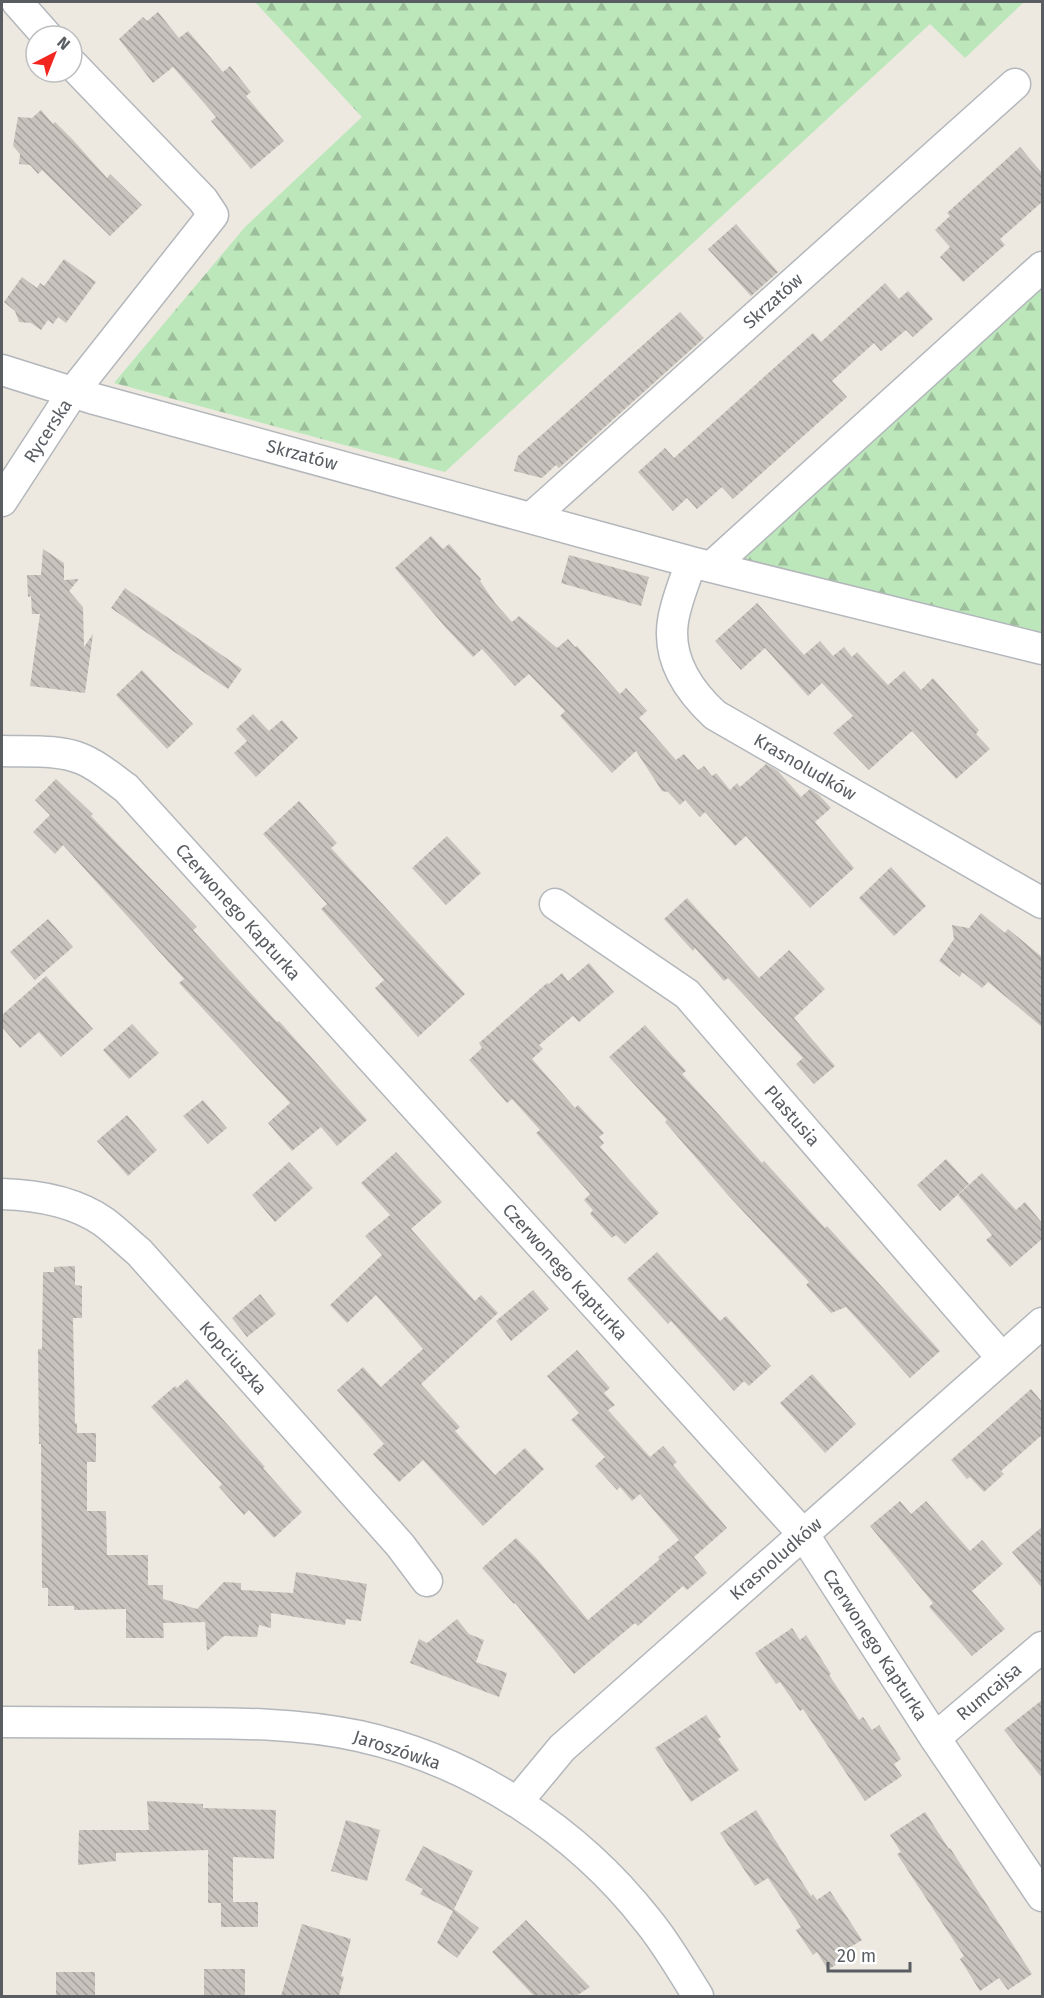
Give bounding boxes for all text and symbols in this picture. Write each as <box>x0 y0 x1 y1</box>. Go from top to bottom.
north arrow <box>24 24 84 84</box>
text: N <box>53 33 74 54</box>
street label: Skrzatów <box>739 268 807 334</box>
street label: Rycerska <box>19 395 77 467</box>
street label: Skrzatów <box>264 435 340 475</box>
street label: Krasnoludków <box>750 729 860 805</box>
street label: Czerwonego Kapturka <box>171 839 305 985</box>
street label: Plastusia <box>760 1081 824 1151</box>
street label: Czerwonego Kapturka <box>498 1199 632 1345</box>
street label: Kopciuszka <box>194 1317 272 1399</box>
street label: Krasnoludków <box>725 1513 827 1605</box>
street label: Czerwonego Kapturka <box>818 1565 932 1725</box>
street label: Rumcajsa <box>952 1659 1026 1725</box>
street label: Jaroszówka <box>351 1726 443 1774</box>
scale bar <box>828 1935 910 1973</box>
text: 20 m <box>837 1945 876 1967</box>

